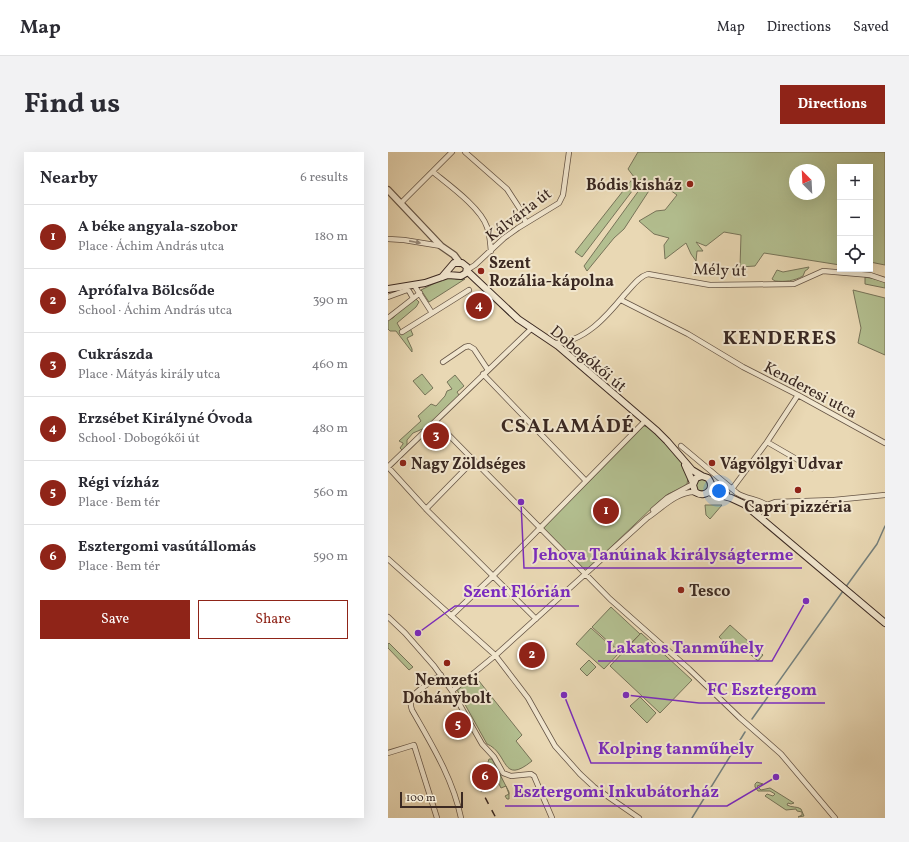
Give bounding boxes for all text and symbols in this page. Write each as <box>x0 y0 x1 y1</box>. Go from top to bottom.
text: Map <box>20 15 61 41</box>
text: Map <box>717 18 745 37</box>
text: Directions <box>767 18 831 37</box>
text: Saved <box>853 18 889 37</box>
text: Find us <box>24 85 120 124</box>
button: Directions <box>780 85 885 124</box>
north arrow <box>789 164 825 200</box>
map controls <box>837 164 873 272</box>
button: + <box>837 164 873 200</box>
text: Nearby <box>40 167 98 190</box>
text: 6 results <box>300 169 348 187</box>
place label: Bódis kisház <box>586 175 682 197</box>
marker: Bódis kisház <box>685 179 695 189</box>
street label: Kálvária út <box>482 183 557 248</box>
button: − <box>837 200 873 236</box>
text: A béke angyala-szobor <box>78 217 238 238</box>
text: 1 <box>50 228 56 246</box>
text: 180 m <box>314 228 348 246</box>
button: locate <box>837 236 873 272</box>
text: Place · Áchim András utca <box>78 238 224 256</box>
one-way arrow <box>408 239 421 245</box>
place label: Szent Rozália-kápolna <box>489 253 614 293</box>
street label: Mély út <box>693 259 747 283</box>
marker: Szent Rozália-kápolna <box>476 266 486 276</box>
text: Aprófalva Bölcsőde <box>78 281 215 302</box>
pin: 4 <box>466 291 492 321</box>
text: 2 <box>50 292 56 310</box>
text: 390 m <box>313 292 348 310</box>
text: School · Áchim András utca <box>78 302 232 320</box>
street label: Dobogókői út <box>545 321 631 398</box>
district label: KENDERES <box>723 325 837 353</box>
text: Cukrászda <box>78 345 153 366</box>
text: 3 <box>50 356 56 374</box>
text: 460 m <box>312 356 348 374</box>
street label: Kenderesi utca <box>760 357 861 425</box>
text: Place · Mátyás király utca <box>78 366 220 384</box>
text: Erzsébet Királyné Óvoda <box>78 409 253 430</box>
district label: CSALAMÁDÉ <box>501 413 635 441</box>
text: 4 <box>49 420 57 438</box>
text: 480 m <box>312 420 348 438</box>
pin: 3 <box>423 421 449 451</box>
text: School · Dobogókői út <box>78 430 200 448</box>
place label: Nagy Zöldséges <box>411 454 526 476</box>
place label: Vágvölgyi Udvar <box>720 454 843 476</box>
marker: Nagy Zöldséges <box>398 458 408 468</box>
marker: Vágvölgyi Udvar <box>707 458 717 468</box>
text: Régi vízház <box>78 473 159 494</box>
your location <box>709 481 729 501</box>
text: 5 <box>50 484 56 502</box>
text: 560 m <box>313 484 348 502</box>
marker: Capri pizzéria <box>793 485 803 495</box>
text: Place · Bem tér <box>78 494 160 512</box>
pin: 1 <box>593 496 619 526</box>
place label: Capri pizzéria <box>744 497 852 519</box>
text: Esztergomi vasútállomás <box>78 537 256 558</box>
callout: Jehova Tanúinak királyságterme <box>524 539 802 568</box>
text: Jehova Tanúinak királyságterme <box>532 544 794 567</box>
text: 6 <box>49 548 57 566</box>
text: 590 m <box>313 548 348 566</box>
text: Place · Bem tér <box>78 558 160 576</box>
callout: Szent Flórián <box>455 577 579 606</box>
text: Szent Flórián <box>463 581 571 604</box>
place label: Tesco <box>689 581 730 603</box>
marker: Tesco <box>676 585 686 595</box>
button: Save <box>40 600 190 639</box>
button: Share <box>198 600 348 639</box>
callout: Lakatos Tanműhely <box>598 632 772 661</box>
text: Lakatos Tanműhely <box>606 637 764 660</box>
pin: 2 <box>519 640 545 670</box>
marker: Nemzeti Dohánybolt <box>442 658 452 668</box>
place label: Nemzeti Dohánybolt <box>403 670 491 710</box>
callout: FC Esztergom <box>699 674 825 703</box>
text: FC Esztergom <box>707 679 817 702</box>
pin: 5 <box>445 710 471 740</box>
callout: Kolping tanműhely <box>591 734 762 763</box>
text: Kolping tanműhely <box>598 738 754 761</box>
pin: 6 <box>472 762 498 792</box>
callout: Esztergomi Inkubátorház <box>505 777 727 806</box>
text: Esztergomi Inkubátorház <box>513 781 719 804</box>
scale bar <box>400 790 463 809</box>
text: 100 m <box>406 791 436 806</box>

